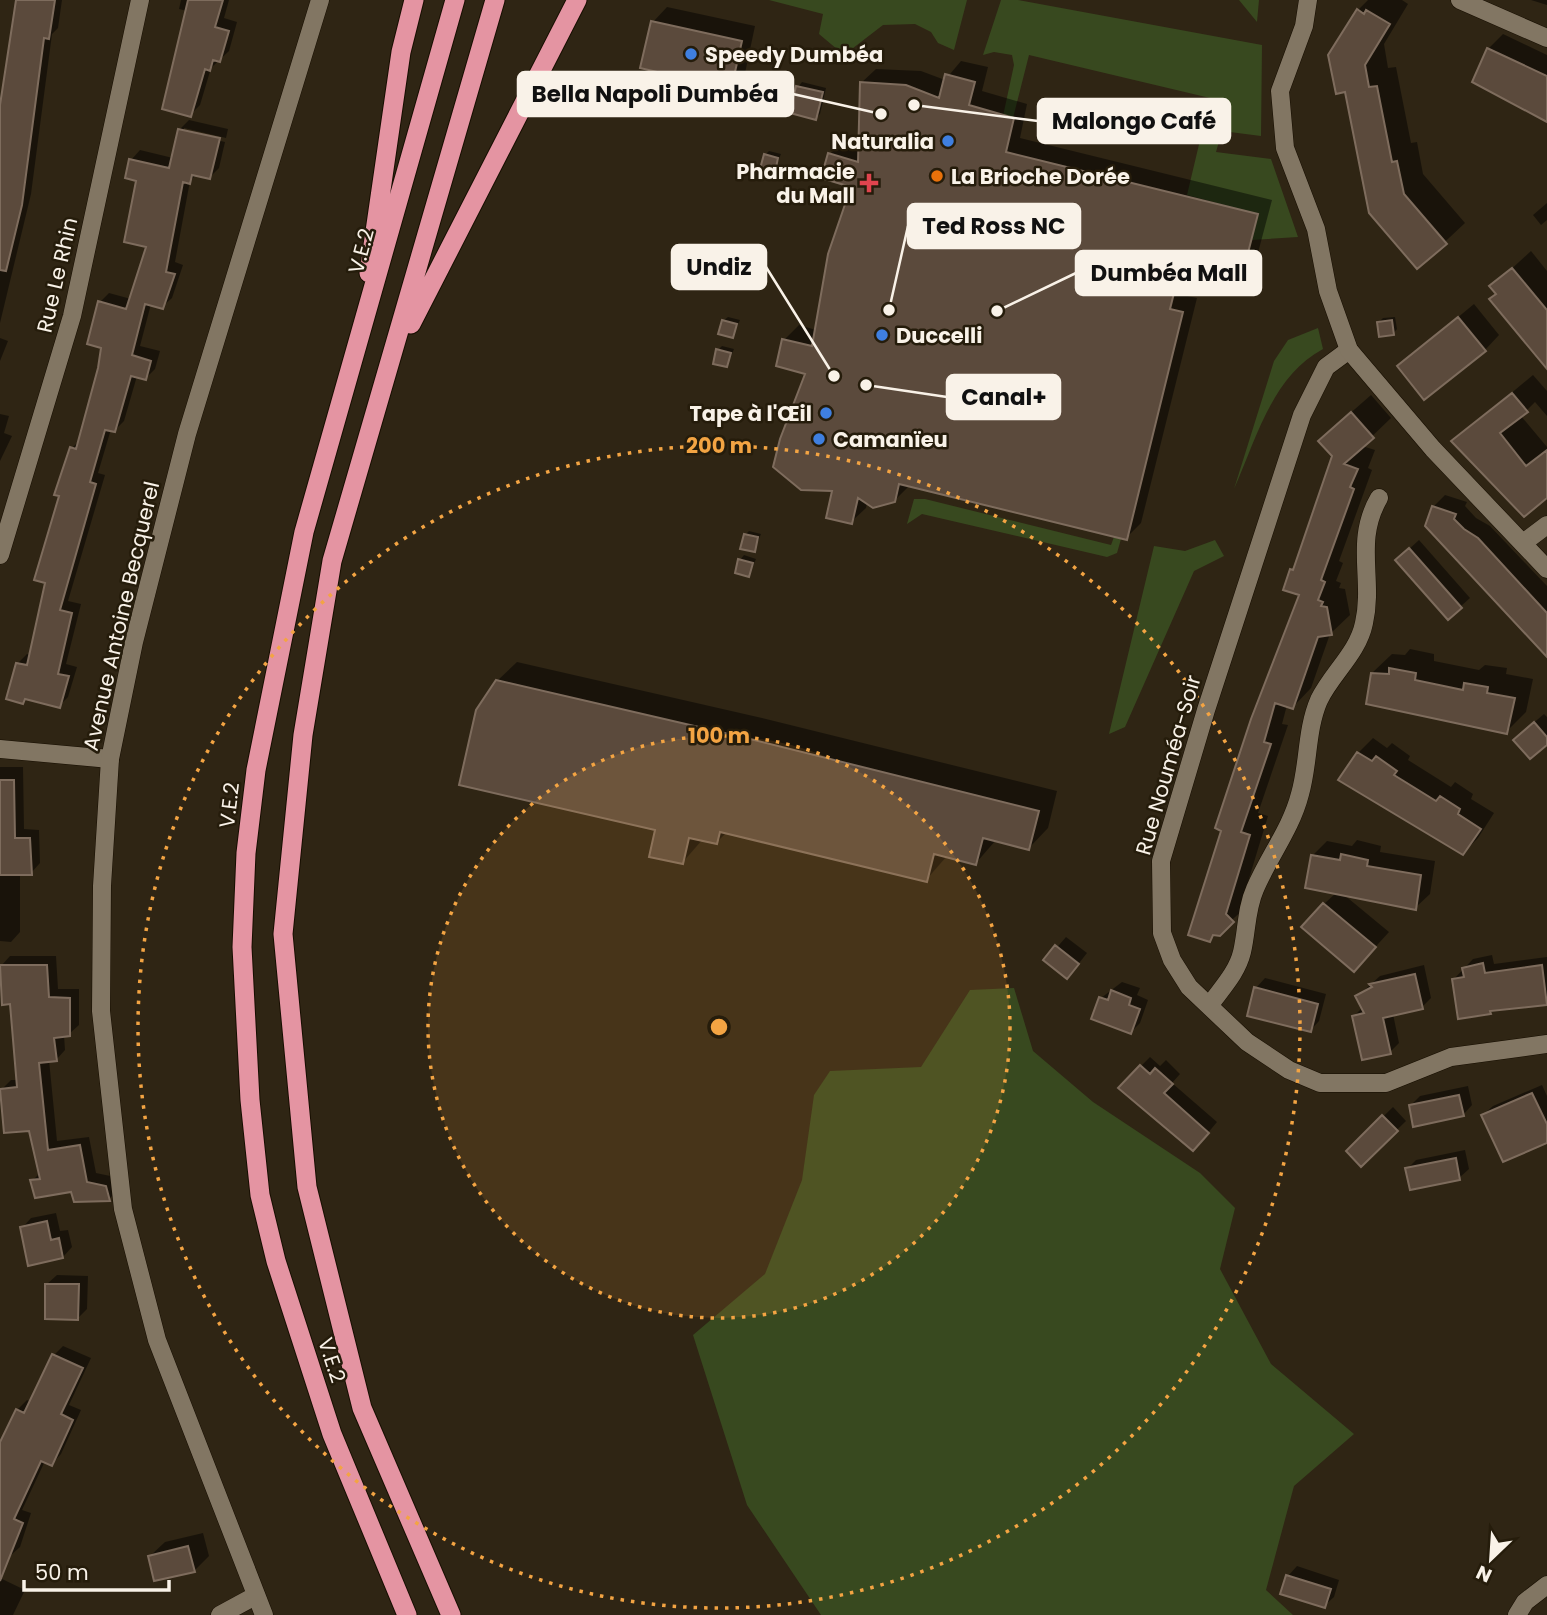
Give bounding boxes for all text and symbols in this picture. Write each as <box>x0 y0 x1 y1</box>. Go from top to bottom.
place label: Speedy Dumbéa <box>705 40 883 69</box>
marker: Speedy Dumbéa <box>683 46 699 62</box>
callout: Bella Napoli Dumbéa <box>518 72 793 116</box>
text: Bella Napoli Dumbéa <box>532 78 779 110</box>
callout: Malongo Café <box>1038 99 1230 143</box>
text: Malongo Café <box>1052 105 1216 137</box>
place label: Naturalia <box>831 127 934 156</box>
marker: Naturalia <box>940 133 956 149</box>
place label: Pharmacie du Mall <box>736 157 855 210</box>
place label: La Brioche Dorée <box>951 162 1130 191</box>
marker: La Brioche Dorée <box>929 168 945 184</box>
marker: Pharmacie du Mall <box>861 175 877 191</box>
callout: Ted Ross NC <box>908 204 1080 248</box>
text: Ted Ross NC <box>922 210 1066 242</box>
street label: Rue Le Rhin <box>30 215 84 335</box>
street label: V.E.2 <box>341 225 381 277</box>
callout: Undiz <box>672 245 766 289</box>
text: Undiz <box>686 251 752 283</box>
callout: Dumbéa Mall <box>1076 251 1261 295</box>
text: Dumbéa Mall <box>1090 257 1248 289</box>
place label: Duccelli <box>896 321 982 350</box>
marker: Duccelli <box>874 327 890 343</box>
callout: Canal+ <box>947 375 1060 419</box>
text: Canal+ <box>961 381 1047 413</box>
place label: Tape à l'Œil <box>689 399 812 428</box>
marker: Tape à l'Œil <box>818 405 834 421</box>
place label: Camanïeu <box>833 425 948 454</box>
text: 200 m <box>686 431 752 460</box>
marker: Camanïeu <box>811 431 827 447</box>
street label: Avenue Antoine Becquerel <box>76 478 166 754</box>
street label: Rue Nouméa-Soir <box>1128 672 1208 858</box>
text: 100 m <box>688 721 750 750</box>
street label: V.E.2 <box>212 780 246 830</box>
centre of rings <box>707 1015 731 1039</box>
street label: V.E.2 <box>311 1334 353 1386</box>
north arrow <box>1456 1524 1526 1594</box>
scale bar <box>24 1548 170 1592</box>
text: 50 m <box>35 1558 89 1587</box>
text: N <box>1472 1559 1496 1589</box>

